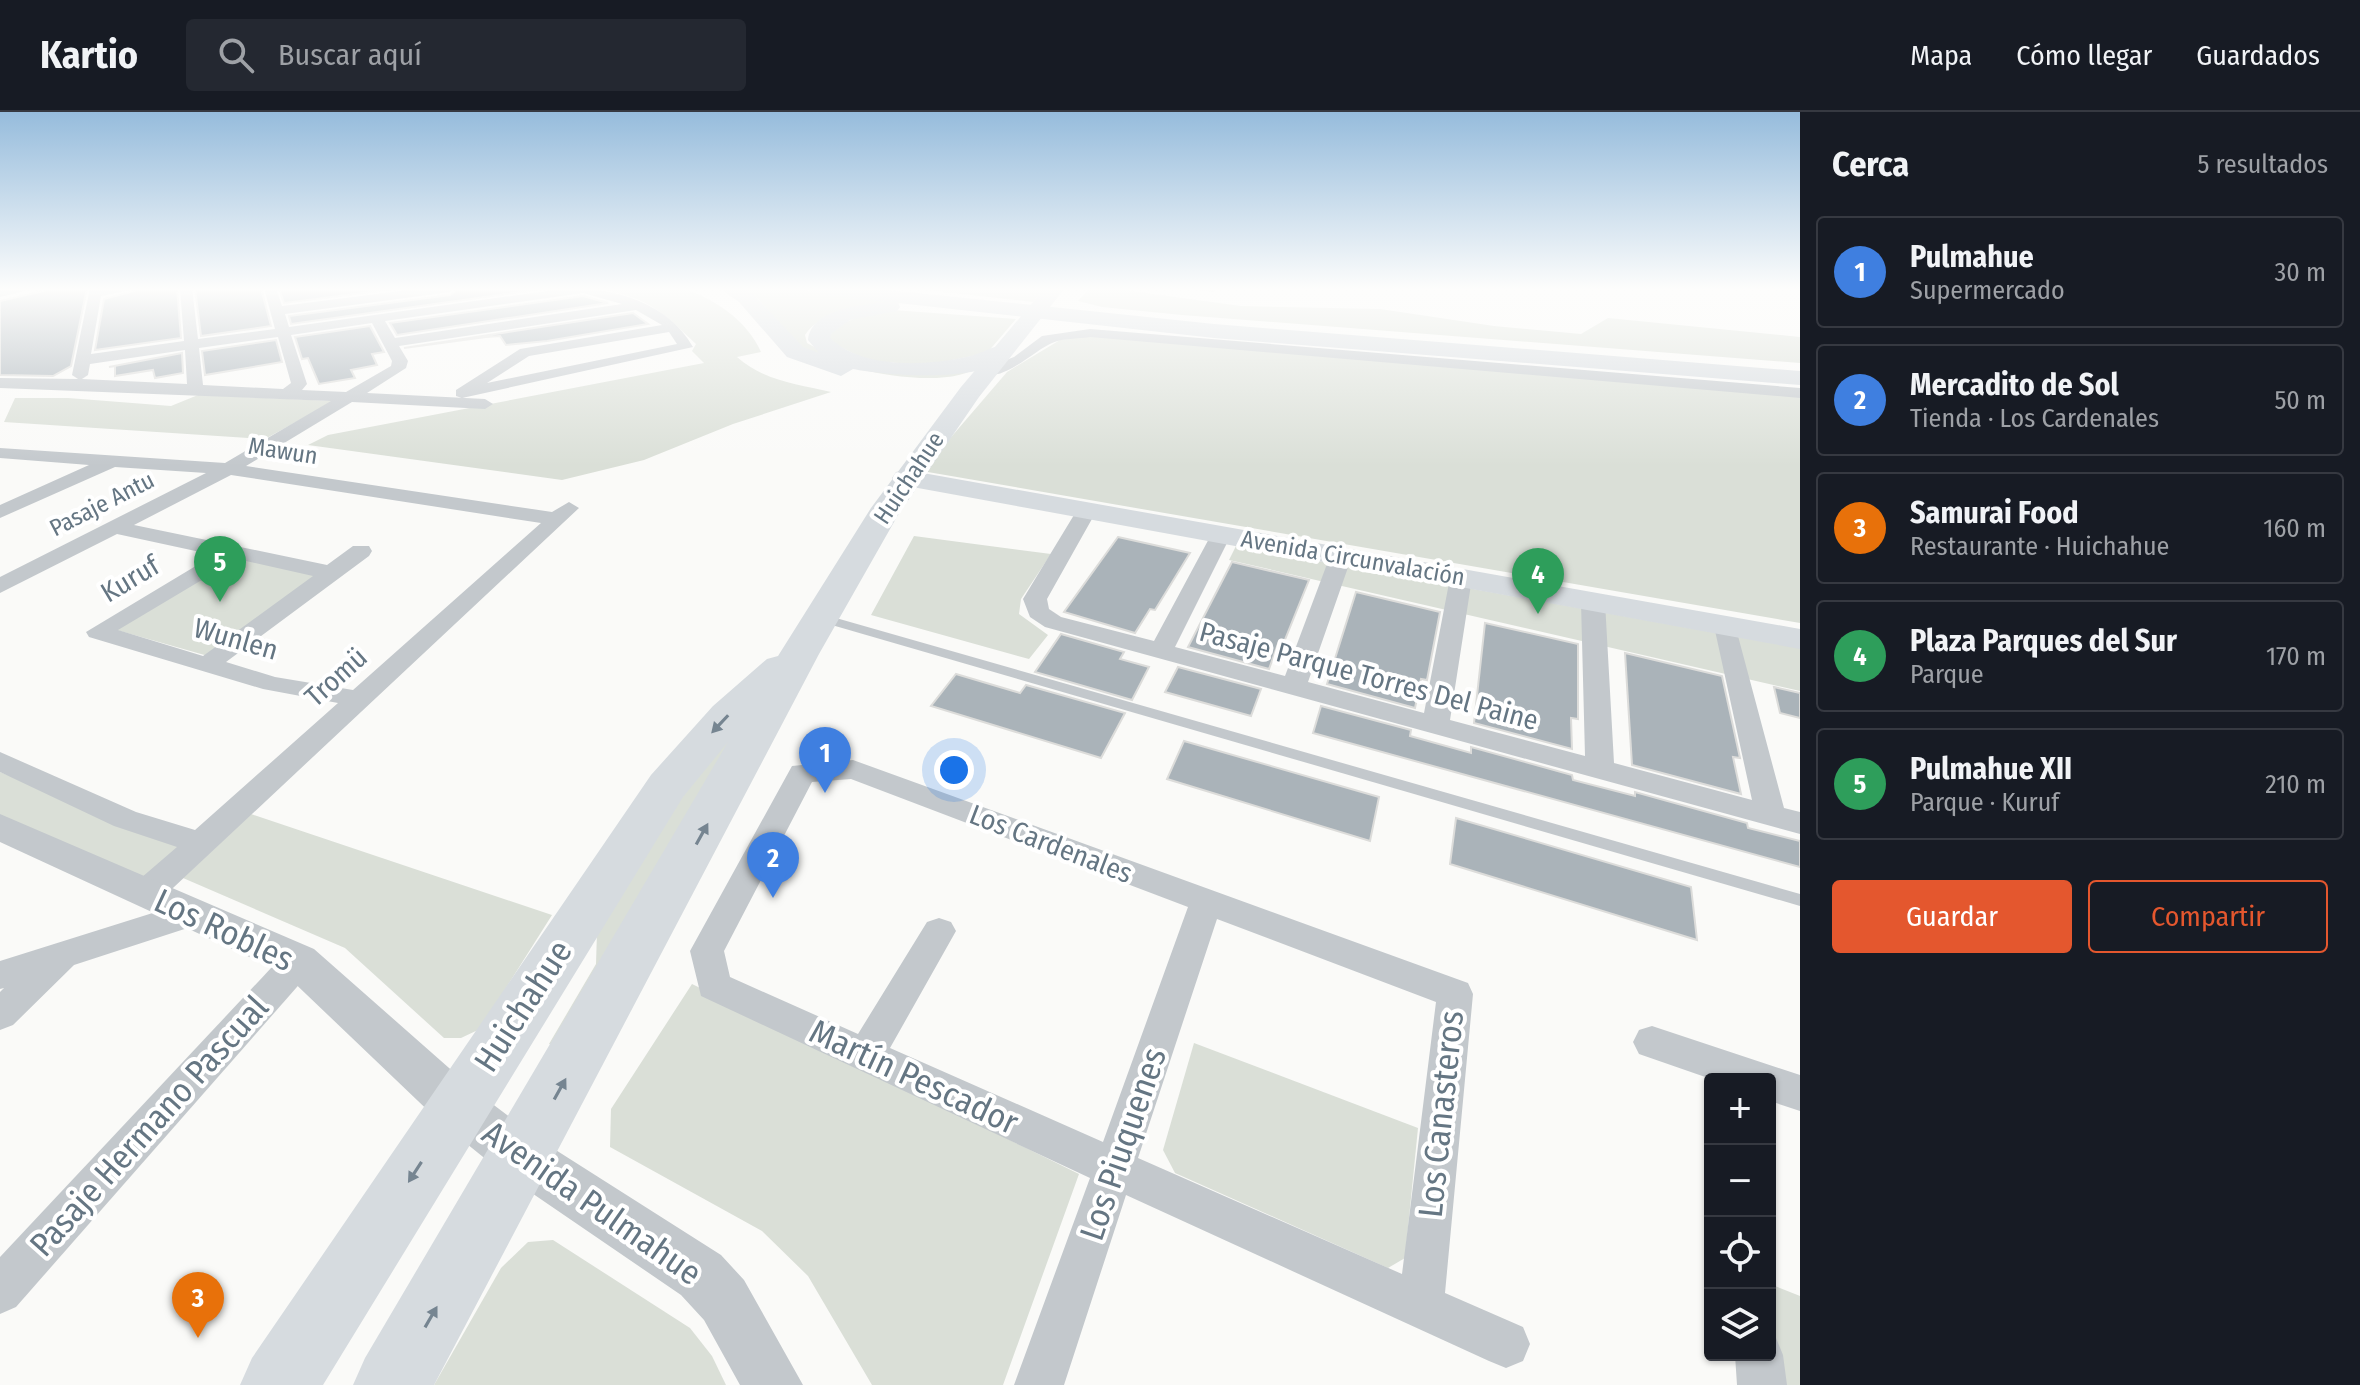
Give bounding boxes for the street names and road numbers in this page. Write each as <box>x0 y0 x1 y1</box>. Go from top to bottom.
street label: Huichahue <box>868 427 950 529</box>
street label: Mawun <box>246 432 320 470</box>
street label: Pasaje Antu <box>45 466 159 542</box>
street label: Avenida Circunvalación <box>1239 525 1467 591</box>
street label: Kuruf <box>95 548 167 609</box>
street label: Wunlen <box>190 611 282 667</box>
street label: Pasaje Parque Torres Del Paine <box>1196 615 1542 737</box>
street label: Tromü <box>298 641 374 713</box>
street label: Los Cardenales <box>965 798 1137 890</box>
street label: Los Robles <box>148 880 300 980</box>
street label: Huichahue <box>465 933 581 1079</box>
street label: Pasaje Hermano Pascual <box>21 987 277 1265</box>
street label: Los Canasteros <box>1410 1008 1472 1220</box>
street label: Martín Pescador <box>803 1011 1025 1143</box>
street label: Los Piuquenes <box>1071 1042 1175 1246</box>
street label: Avenida Pulmahue <box>475 1112 709 1294</box>

